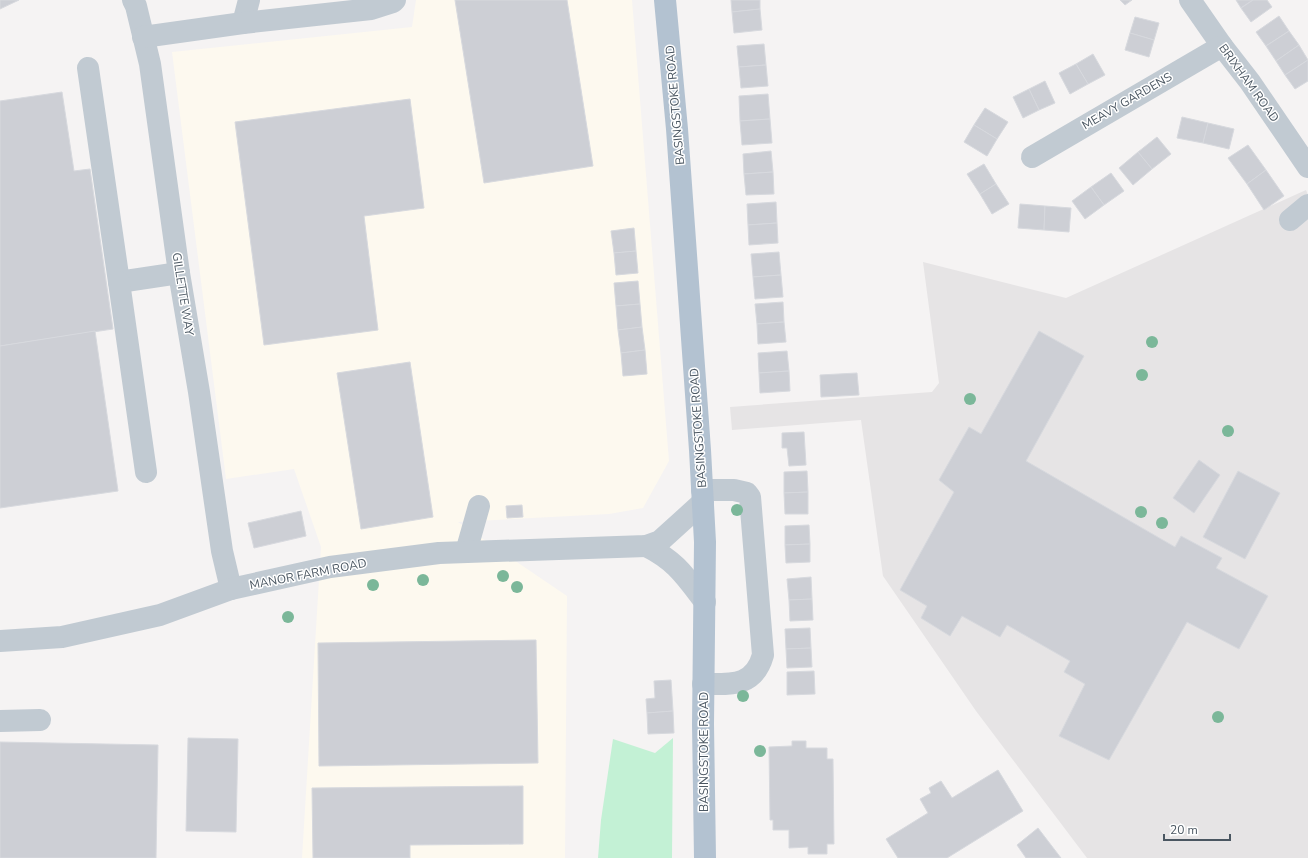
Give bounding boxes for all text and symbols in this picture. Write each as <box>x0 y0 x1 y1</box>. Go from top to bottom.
street label: BRIXHAM ROAD <box>1215 41 1283 125</box>
street label: BASINGSTOKE ROAD <box>662 44 688 166</box>
street label: MEAVY GARDENS <box>1079 69 1175 133</box>
street label: GILLETTE WAY <box>169 251 198 338</box>
street label: BASINGSTOKE ROAD <box>686 367 710 488</box>
street label: MANOR FARM ROAD <box>248 555 368 593</box>
street label: BASINGSTOKE ROAD <box>696 692 712 812</box>
scale bar <box>1164 816 1230 842</box>
text: 20 m <box>1170 822 1198 838</box>

